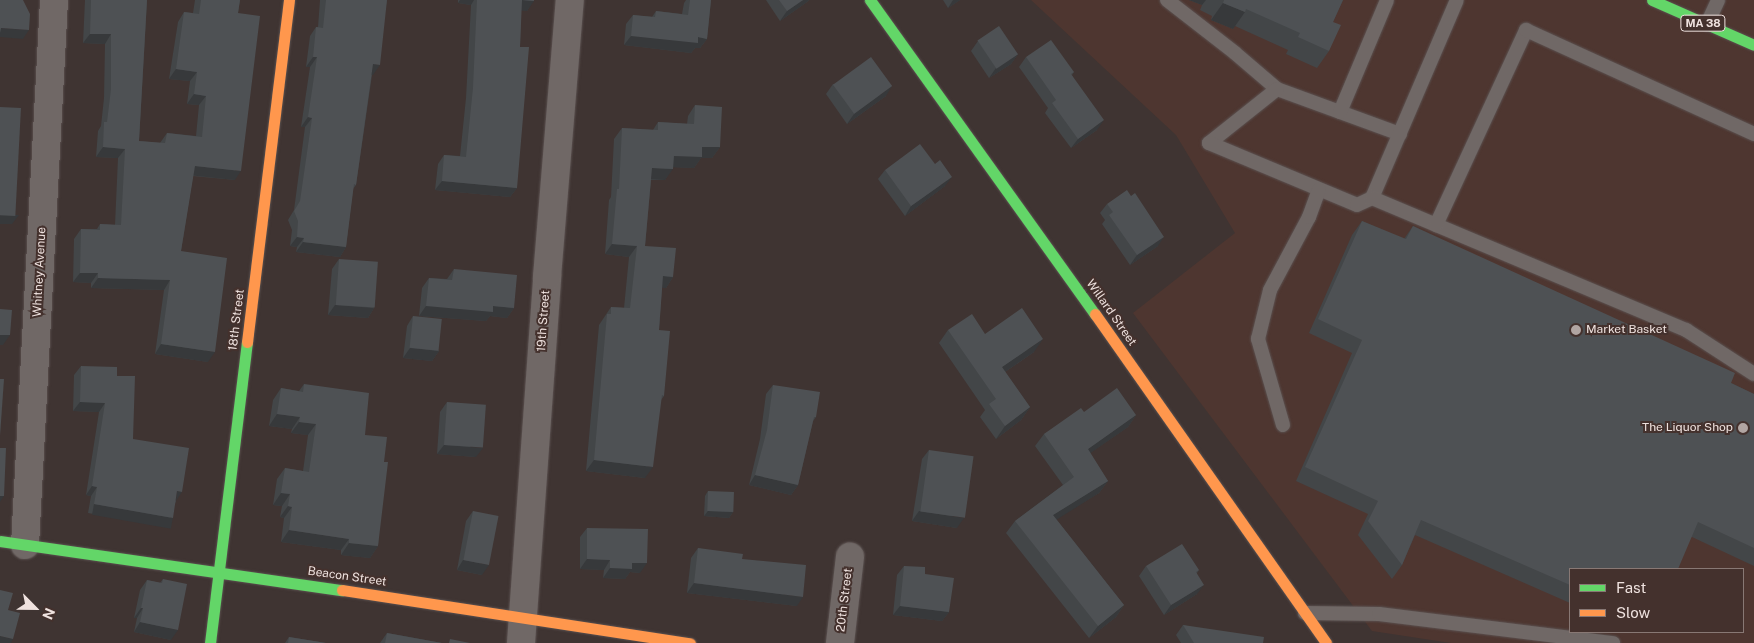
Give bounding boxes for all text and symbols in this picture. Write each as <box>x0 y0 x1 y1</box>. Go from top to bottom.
road number: MA 38 <box>1679 14 1727 32</box>
street label: Whitney Avenue <box>30 227 50 317</box>
street label: Willard Street <box>1083 277 1139 349</box>
street label: 18th Street <box>226 288 248 352</box>
street label: 19th Street <box>535 290 553 352</box>
place label: Market Basket <box>1586 323 1667 337</box>
marker: Market Basket <box>1570 324 1582 336</box>
place label: The Liquor Shop <box>1642 421 1733 435</box>
marker: The Liquor Shop <box>1737 422 1749 434</box>
street label: Beacon Street <box>307 564 387 590</box>
street label: 20th Street <box>834 567 856 633</box>
legend <box>1569 568 1744 633</box>
text: Fast <box>1616 579 1646 596</box>
north arrow <box>10 583 60 633</box>
text: Slow <box>1616 604 1650 621</box>
text: N <box>39 606 58 622</box>

